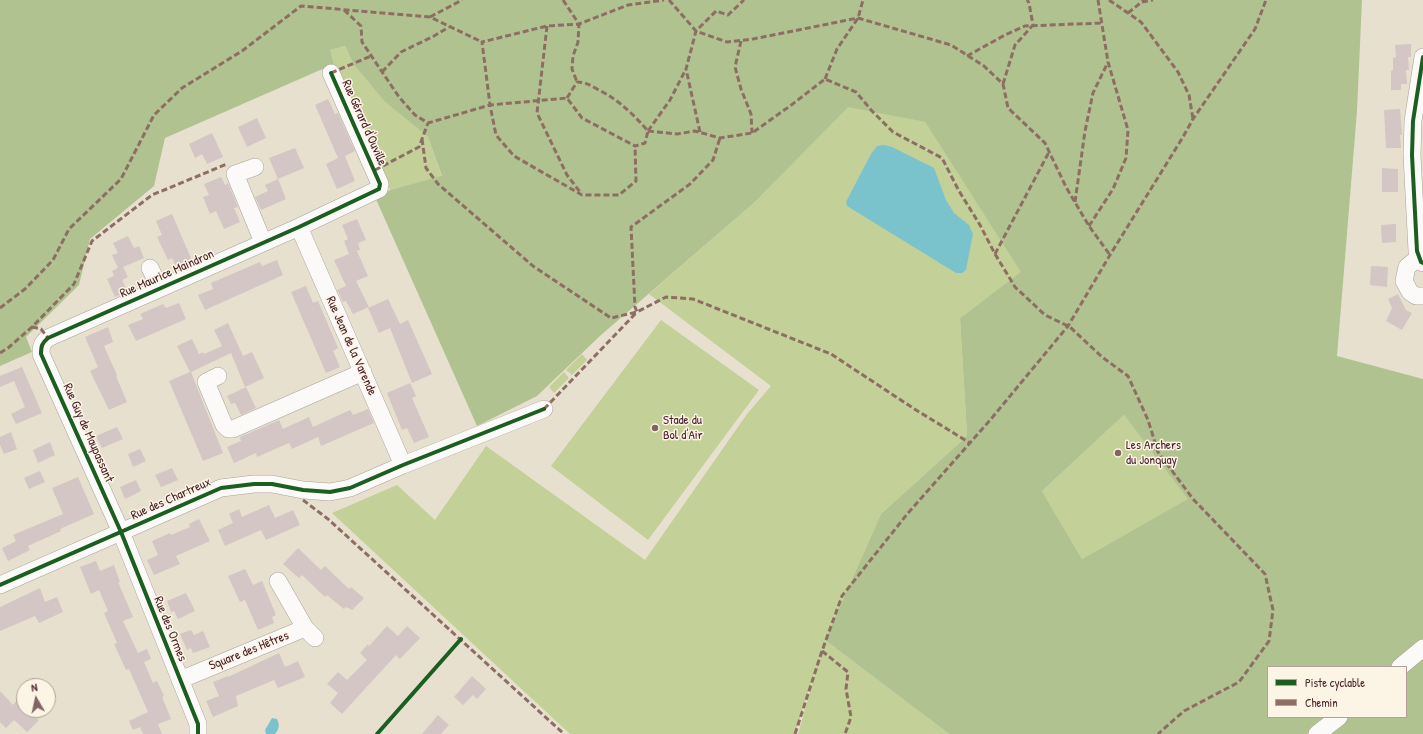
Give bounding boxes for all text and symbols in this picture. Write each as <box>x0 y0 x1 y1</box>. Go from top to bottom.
street label: Rue Gérard d'Ouville <box>338 78 390 168</box>
street label: Rue Maurice Maindron <box>118 246 216 302</box>
street label: Rue Jean de la Varende <box>322 294 380 398</box>
street label: Rue Guy de Maupassant <box>59 381 117 485</box>
place label: Stade du Bol d'Air <box>663 413 703 444</box>
marker: Stade du Bol d'Air <box>650 423 660 433</box>
place label: Les Archers du Jonquay <box>1126 438 1181 469</box>
marker: Les Archers du Jonquay <box>1113 448 1123 458</box>
street label: Rue des Chartreux <box>129 474 213 524</box>
street label: Rue des Ormes <box>150 594 190 664</box>
street label: Square des Hêtres <box>207 628 291 674</box>
legend <box>1267 666 1407 718</box>
text: Piste cyclable <box>1305 674 1365 691</box>
north arrow <box>16 678 56 718</box>
text: N <box>30 680 38 695</box>
text: Chemin <box>1305 694 1338 711</box>

